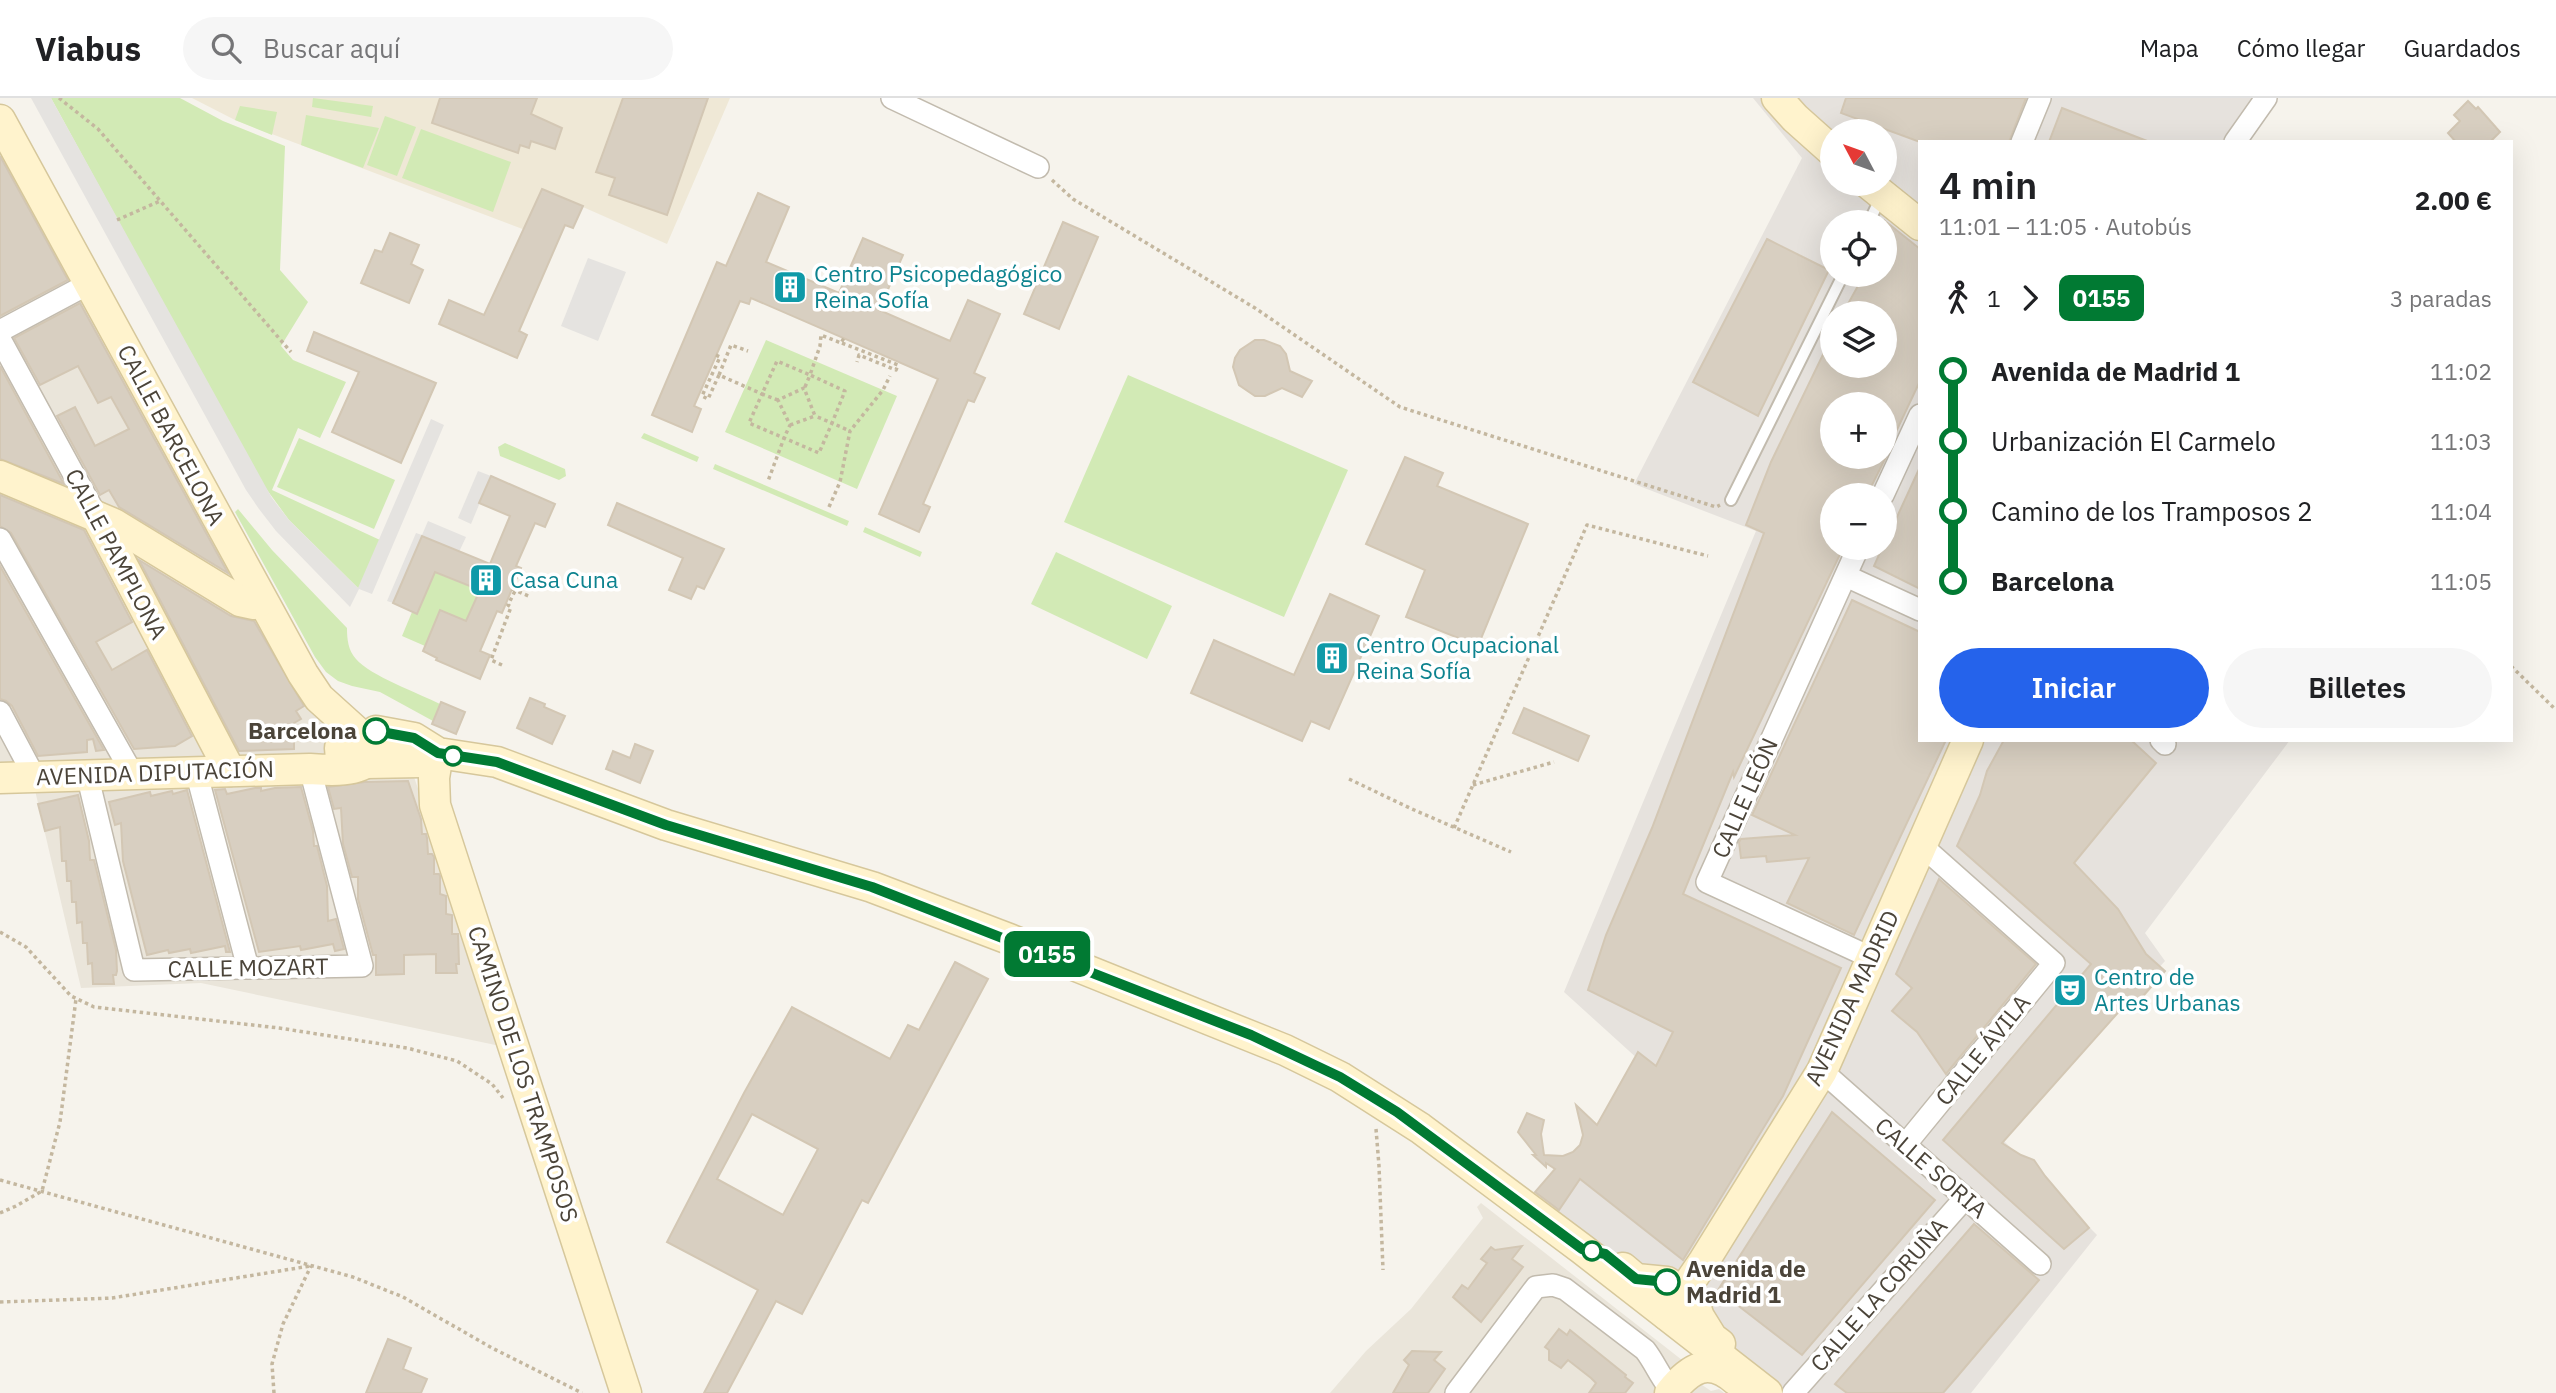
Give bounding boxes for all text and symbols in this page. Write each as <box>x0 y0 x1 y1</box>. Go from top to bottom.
search box <box>183 17 673 80</box>
text: Viabus <box>35 27 141 70</box>
icon: search <box>207 29 245 67</box>
text: Buscar aquí <box>263 31 400 65</box>
text: Mapa <box>2140 32 2199 64</box>
text: Cómo llegar <box>2237 32 2365 64</box>
text: Guardados <box>2403 32 2521 64</box>
north arrow <box>1820 119 1897 196</box>
map controls <box>1820 119 1897 560</box>
text: 4 min <box>1939 160 2037 209</box>
text: 2.00 € <box>2415 183 2492 217</box>
button: locate <box>1820 210 1897 287</box>
text: 11:01 – 11:05 · Autobús <box>1939 211 2192 241</box>
place label: Centro Psicopedagógico Reina Sofía <box>814 258 1062 314</box>
building icon: Centro Psicopedagógico Reina Sofía <box>771 268 809 306</box>
icon: walk <box>1939 279 1977 317</box>
icon: forward <box>2011 279 2049 317</box>
text: 0155 <box>2073 282 2130 314</box>
text: 1 <box>1987 283 2001 313</box>
text: 3 paradas <box>2390 283 2492 313</box>
button: layers <box>1820 301 1897 378</box>
street label: CALLE BARCELONA <box>112 339 232 530</box>
text: Avenida de Madrid 1 <box>1991 354 2240 388</box>
text: 11:02 <box>2430 356 2492 386</box>
button: + <box>1820 392 1897 469</box>
text: Urbanización El Carmelo <box>1991 424 2276 458</box>
text: 11:03 <box>2430 426 2492 456</box>
street label: CALLE PAMPLONA <box>59 463 175 644</box>
button: − <box>1820 483 1897 560</box>
text: Camino de los Tramposos 2 <box>1991 494 2313 528</box>
text: 11:04 <box>2430 496 2492 526</box>
building icon: Casa Cuna <box>467 561 505 599</box>
place label: Casa Cuna <box>510 564 618 594</box>
text: Barcelona <box>1991 564 2114 598</box>
text: 11:05 <box>2430 566 2492 596</box>
place label: Centro Ocupacional Reina Sofía <box>1356 629 1559 685</box>
building icon: Centro Ocupacional Reina Sofía <box>1313 639 1351 677</box>
button: Iniciar <box>1939 648 2209 728</box>
button: Billetes <box>2223 648 2492 728</box>
place label: Barcelona <box>248 715 357 745</box>
marker: Barcelona <box>363 718 389 744</box>
street label: CALLE LEÓN <box>1704 733 1784 862</box>
unlabelled marker <box>443 746 463 766</box>
street label: AVENIDA DIPUTACIÓN <box>35 753 275 791</box>
street label: AVENIDA MADRID <box>1797 905 1905 1090</box>
street label: CAMINO DE LOS TRAMPOSOS <box>462 922 586 1226</box>
line badge: 0155 <box>998 931 1096 977</box>
text: 0155 <box>1018 938 1076 970</box>
street label: CALLE MOZART <box>167 951 329 983</box>
place label: Centro de Artes Urbanas <box>2094 961 2241 1017</box>
theatre icon: Centro de Artes Urbanas <box>2051 971 2089 1009</box>
street label: CALLE ÁVILA <box>1928 987 2036 1111</box>
street label: CALLE SORIA <box>1869 1110 1994 1224</box>
street label: CALLE LA CORUÑA <box>1803 1211 1953 1378</box>
unlabelled marker <box>1582 1241 1602 1261</box>
place label: Avenida de Madrid 1 <box>1686 1253 1806 1309</box>
marker: Avenida de Madrid 1 <box>1654 1269 1680 1295</box>

